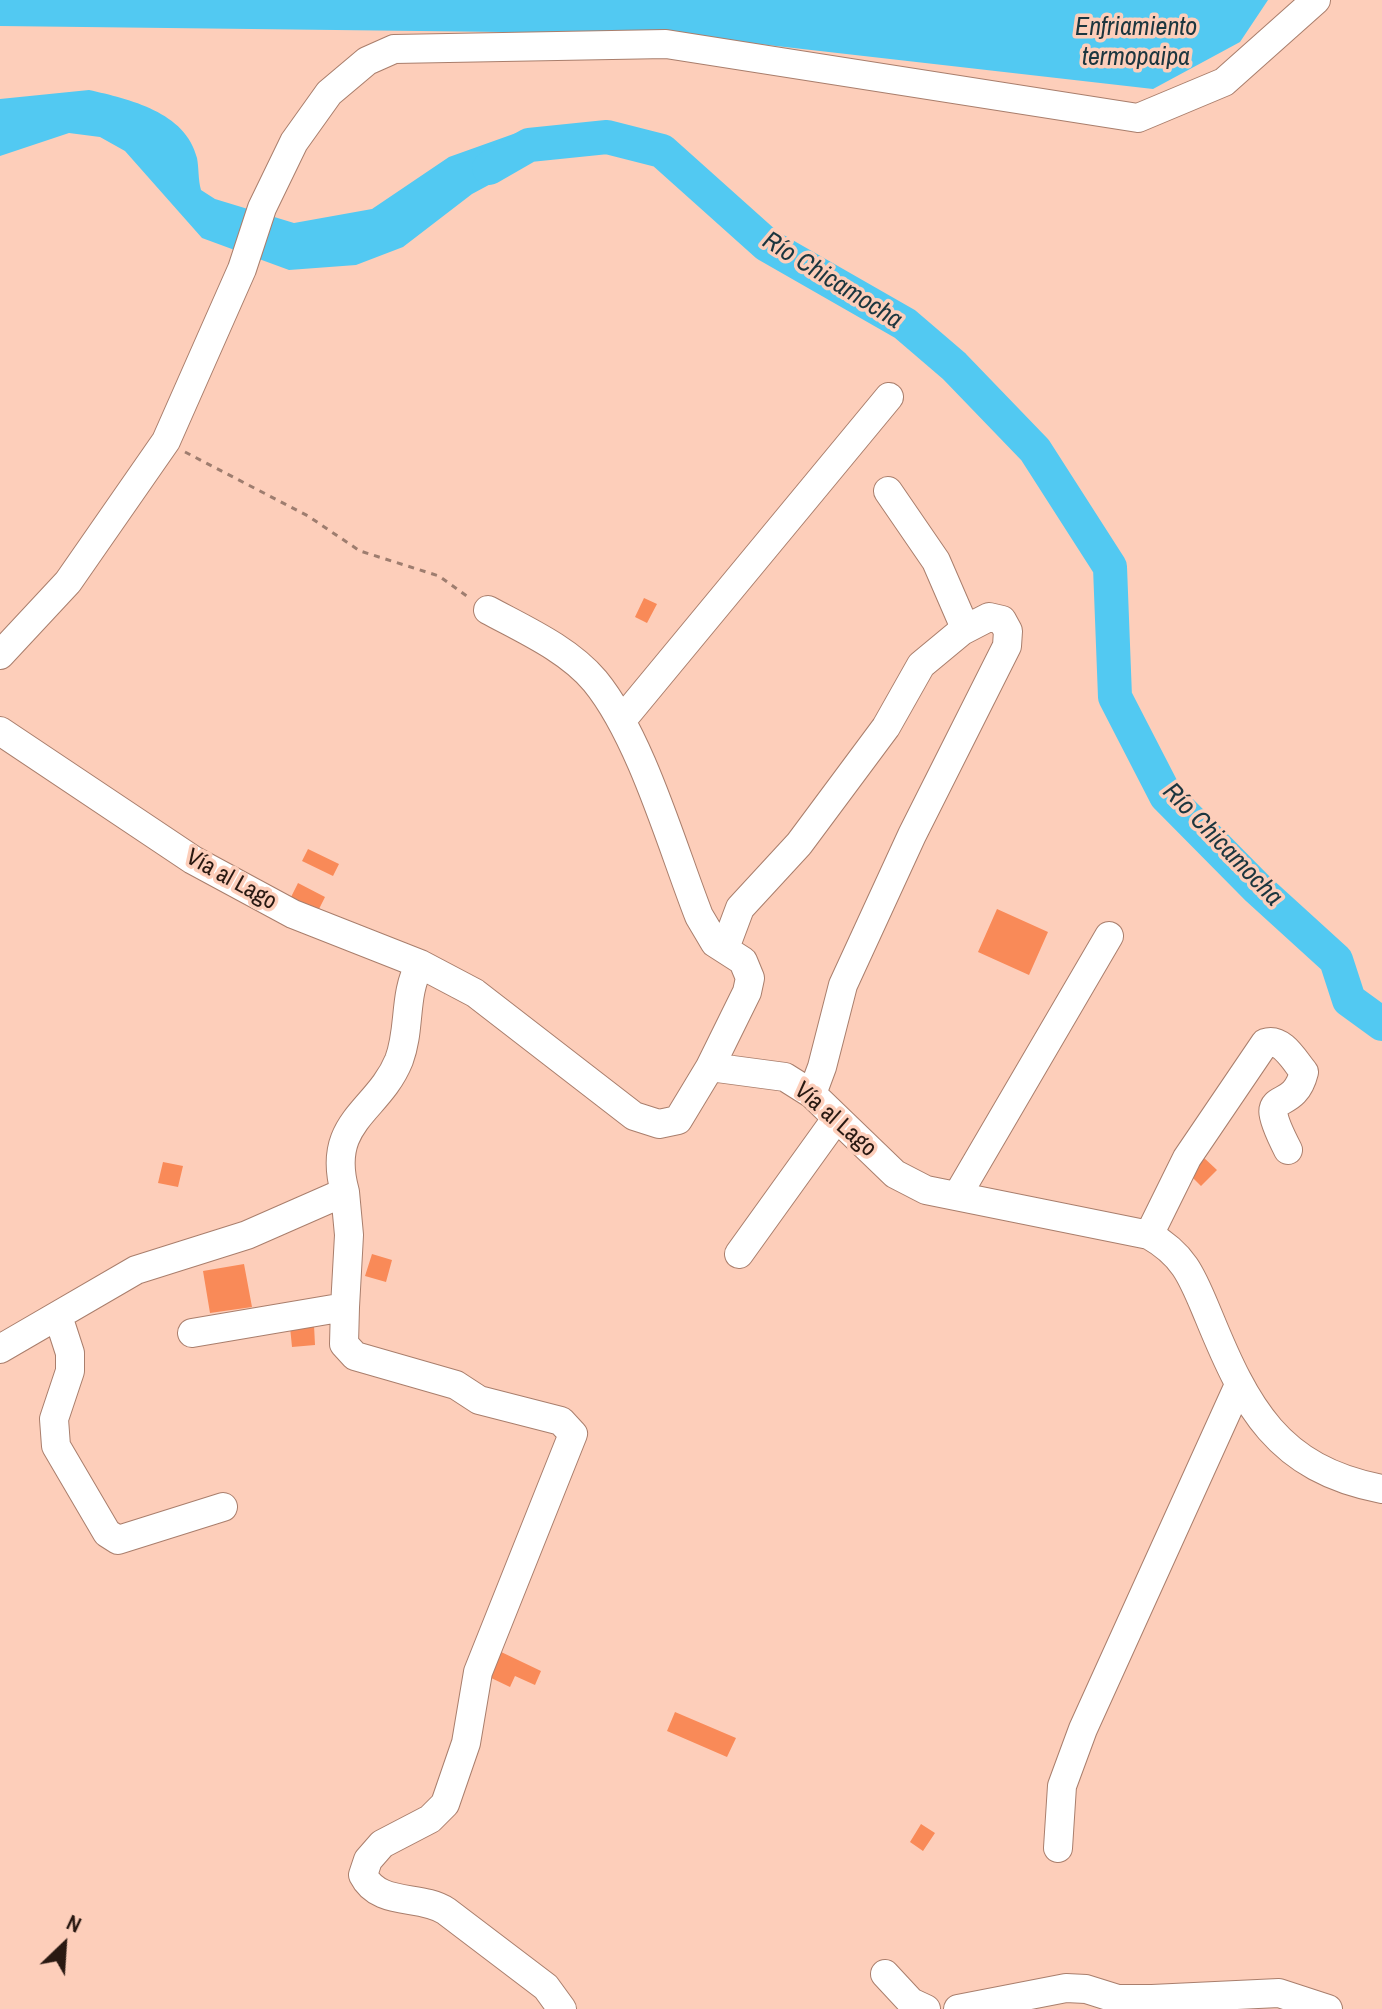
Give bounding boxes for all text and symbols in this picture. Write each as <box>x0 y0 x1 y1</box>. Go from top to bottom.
water label: Enfriamiento termopaipa <box>1075 12 1197 74</box>
water label: Río Chicamocha <box>756 226 908 336</box>
water label: Río Chicamocha <box>1156 777 1288 913</box>
street label: Vía al Lago <box>181 843 281 917</box>
street label: Vía al Lago <box>788 1077 882 1163</box>
north arrow <box>24 1905 104 1985</box>
text: N <box>62 1907 86 1940</box>

